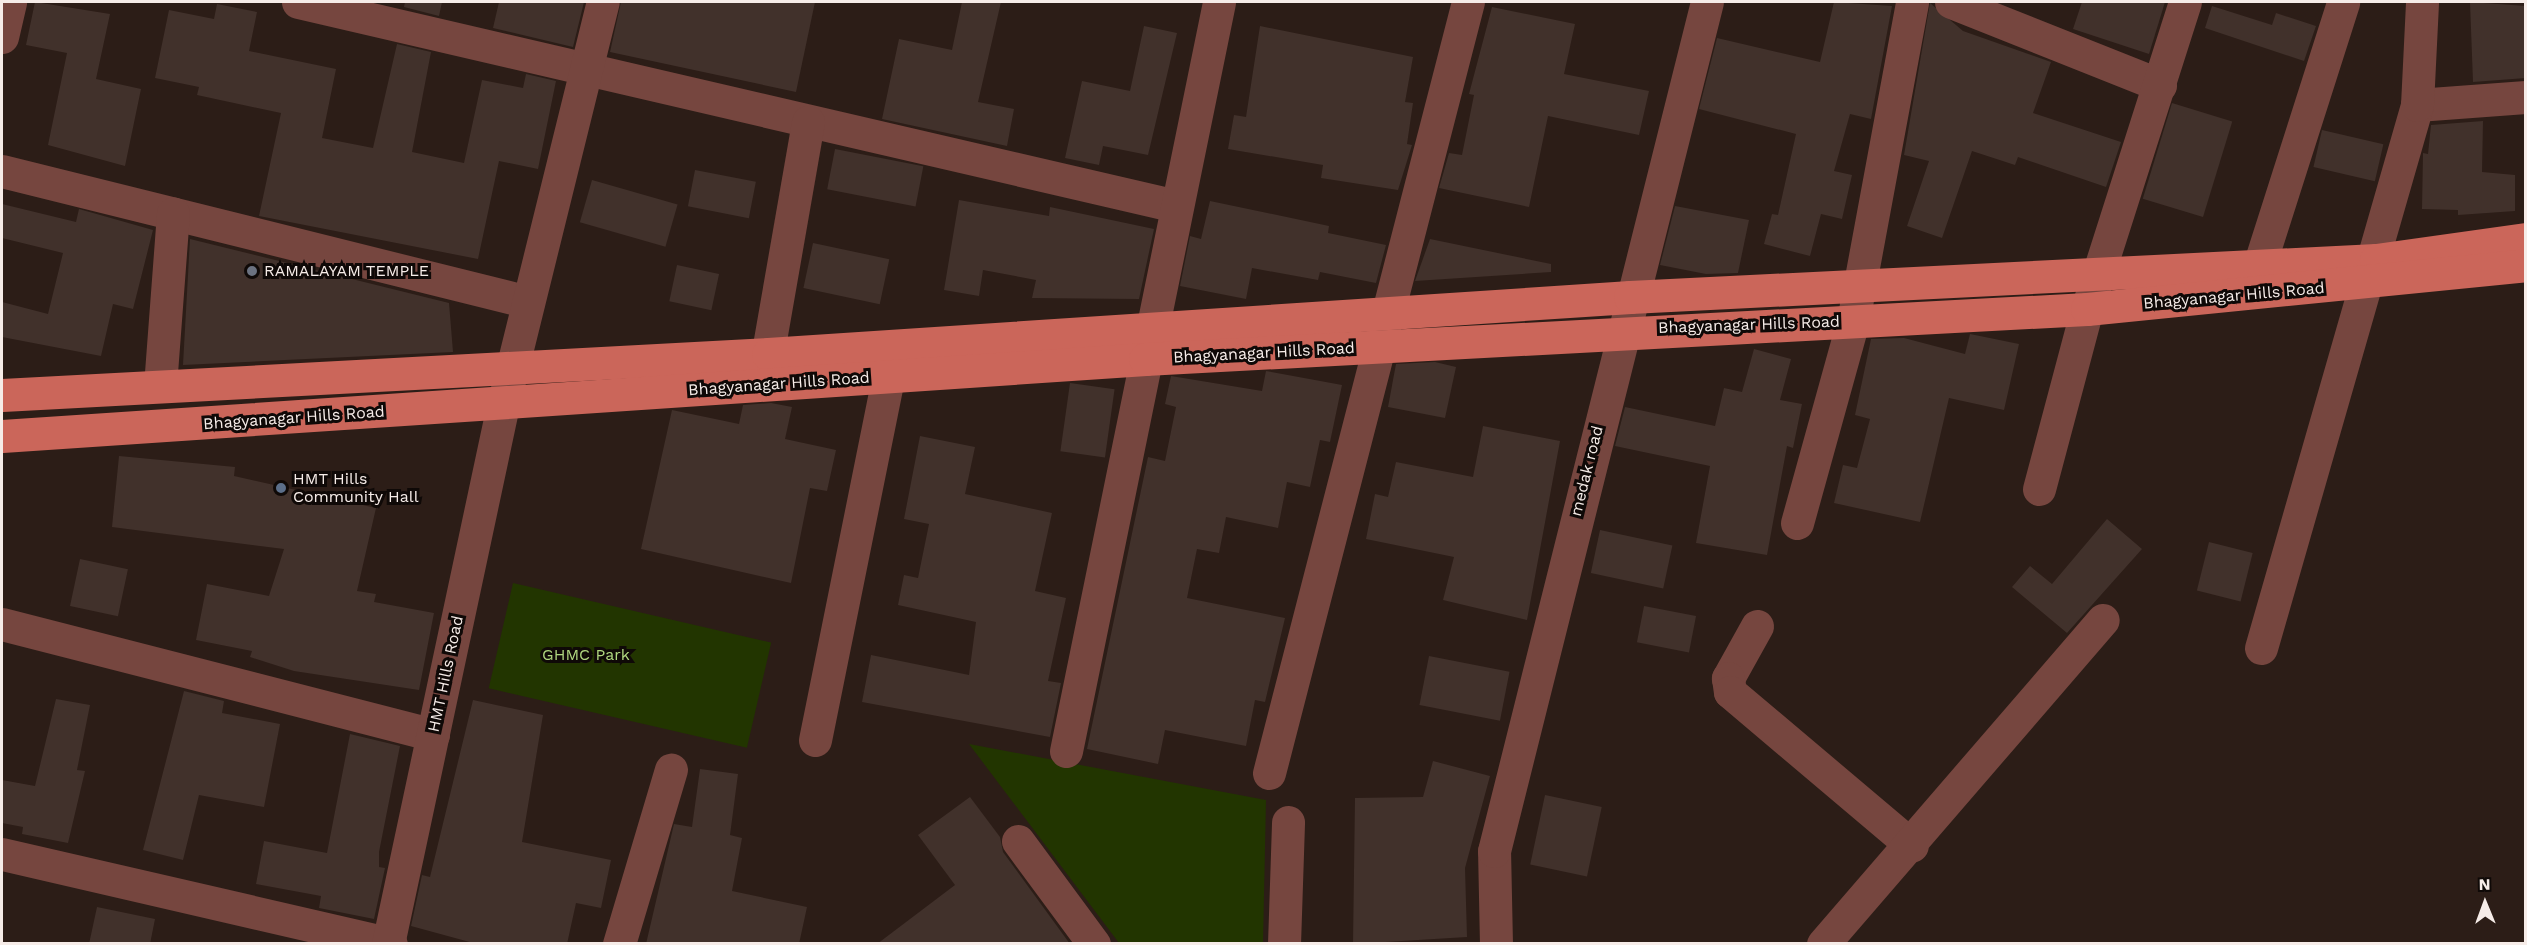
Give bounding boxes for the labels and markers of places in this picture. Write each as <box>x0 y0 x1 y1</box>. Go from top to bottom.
place label: RAMALAYAM TEMPLE <box>264 261 429 281</box>
marker: RAMALAYAM TEMPLE <box>245 264 259 278</box>
place label: HMT Hills Community Hall <box>293 469 419 507</box>
marker: HMT Hills Community Hall <box>274 481 288 495</box>

